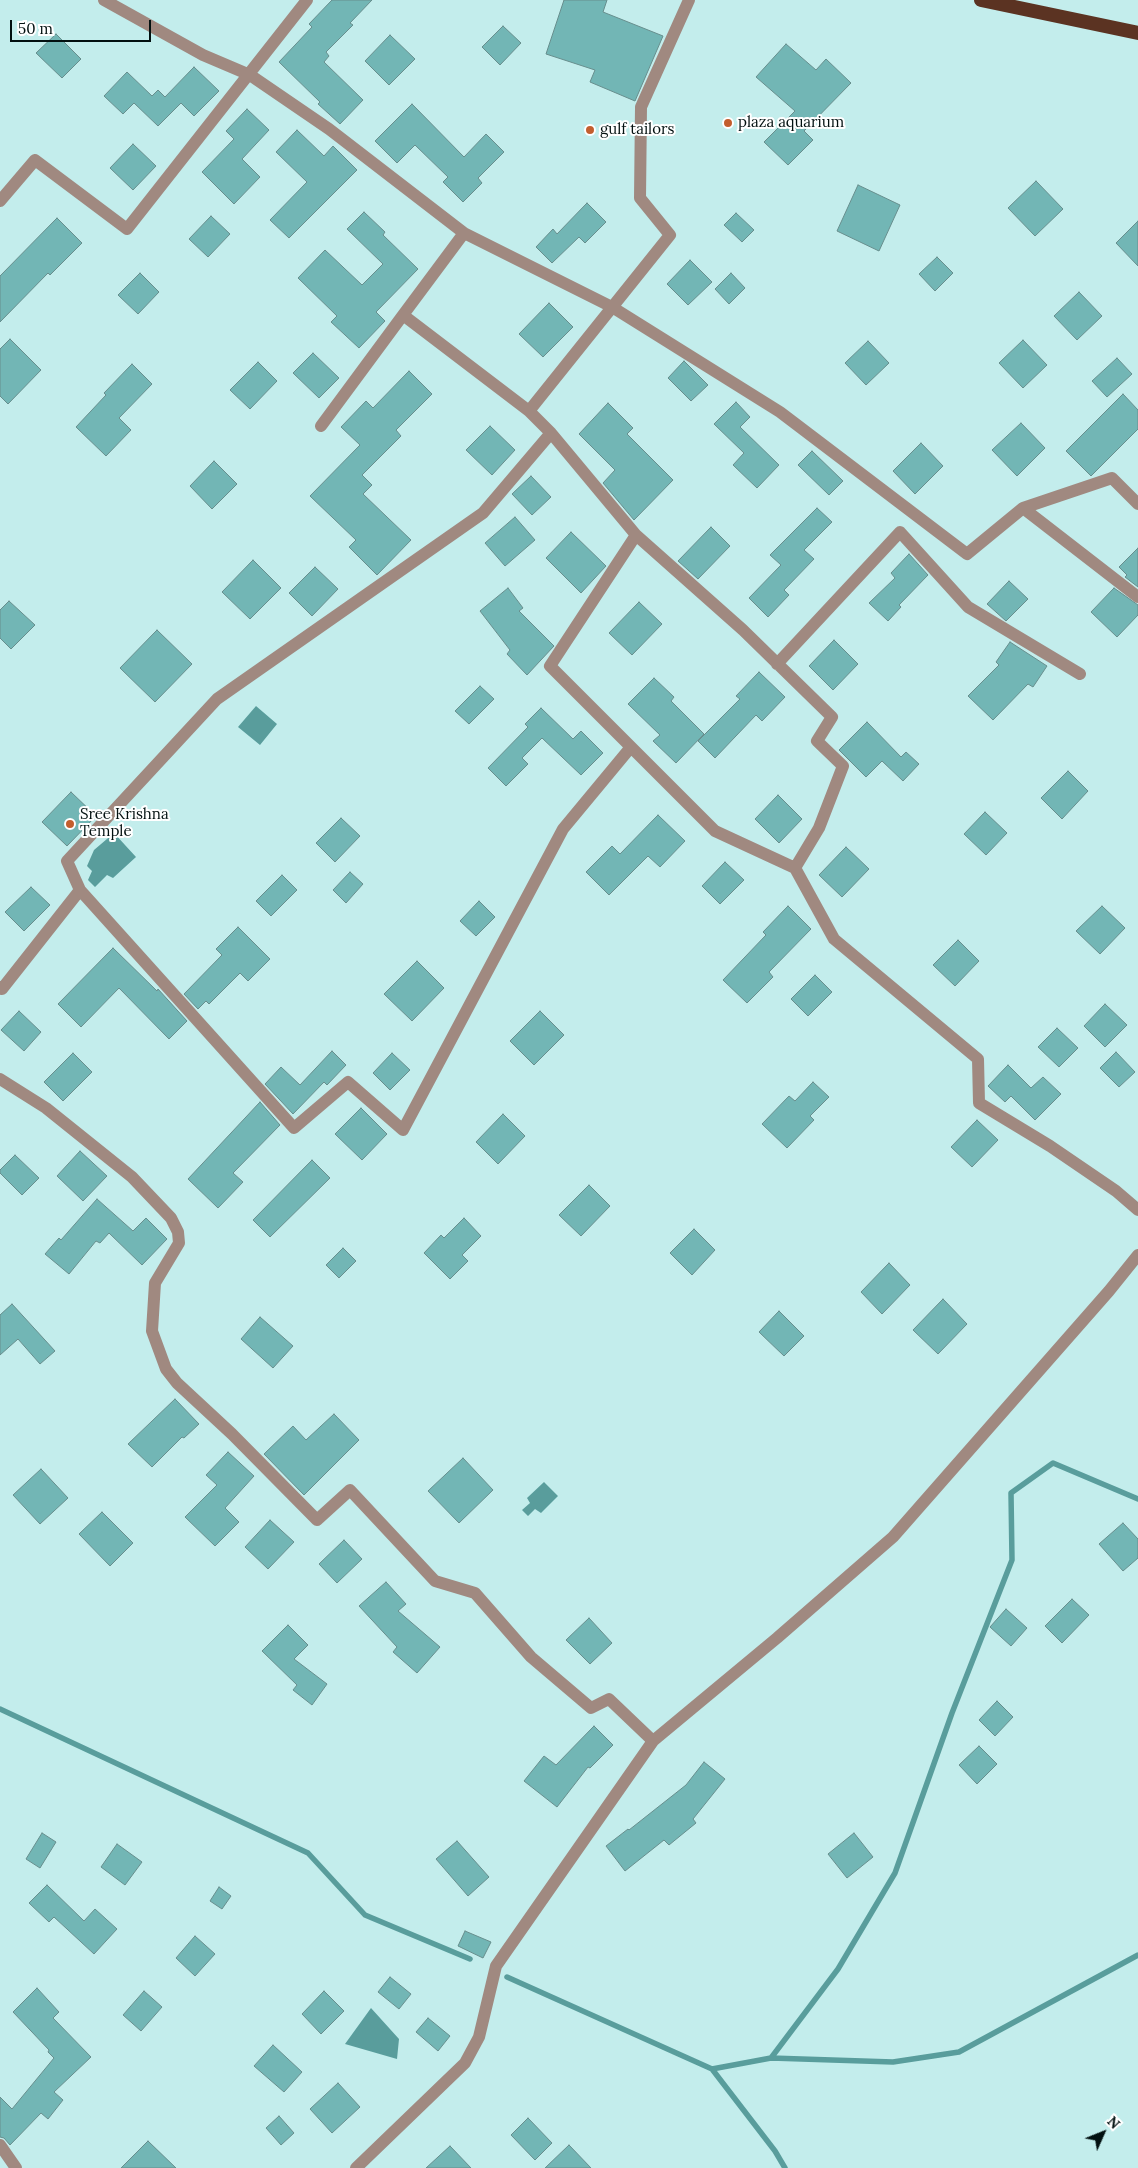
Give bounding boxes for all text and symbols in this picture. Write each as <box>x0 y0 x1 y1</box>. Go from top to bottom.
scale bar <box>12 10 154 42</box>
text: 50 m <box>18 19 53 38</box>
place label: plaza aquarium <box>738 114 844 132</box>
marker: plaza aquarium <box>722 117 734 129</box>
place label: gulf tailors <box>600 121 674 139</box>
marker: gulf tailors <box>584 124 596 136</box>
place label: Sree Krishna Temple <box>80 806 169 841</box>
marker: Sree Krishna Temple <box>64 818 76 830</box>
north arrow <box>1078 2108 1128 2158</box>
text: N <box>1104 2112 1124 2133</box>

